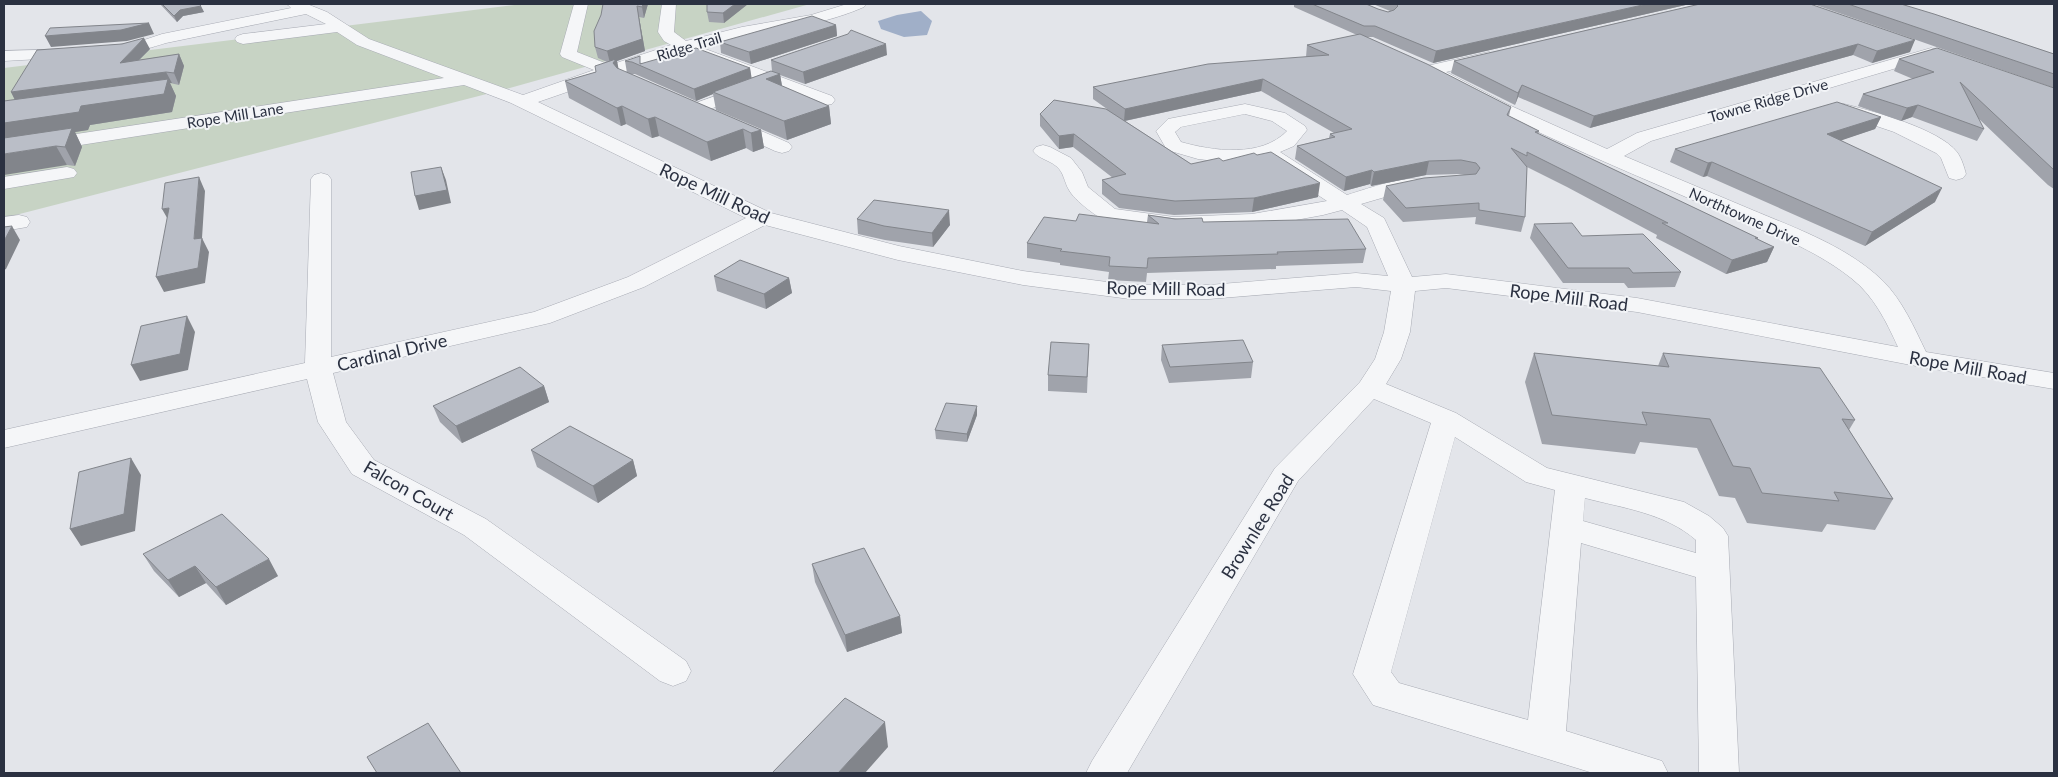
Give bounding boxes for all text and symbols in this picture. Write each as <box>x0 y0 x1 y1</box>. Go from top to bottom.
street label: Ridge Trail <box>654 28 724 64</box>
street label: Towne Ridge Drive <box>1706 74 1830 126</box>
street label: Rope Mill Lane <box>186 98 285 132</box>
street label: Rope Mill Road <box>656 158 774 228</box>
street label: Northtowne Drive <box>1686 183 1804 249</box>
street label: Rope Mill Road <box>1106 276 1226 300</box>
street label: Rope Mill Road <box>1509 279 1629 315</box>
street label: Cardinal Drive <box>335 329 449 375</box>
street label: Rope Mill Road <box>1907 346 2029 388</box>
street label: Falcon Court <box>360 455 458 525</box>
street label: Brownlee Road <box>1216 469 1298 583</box>

